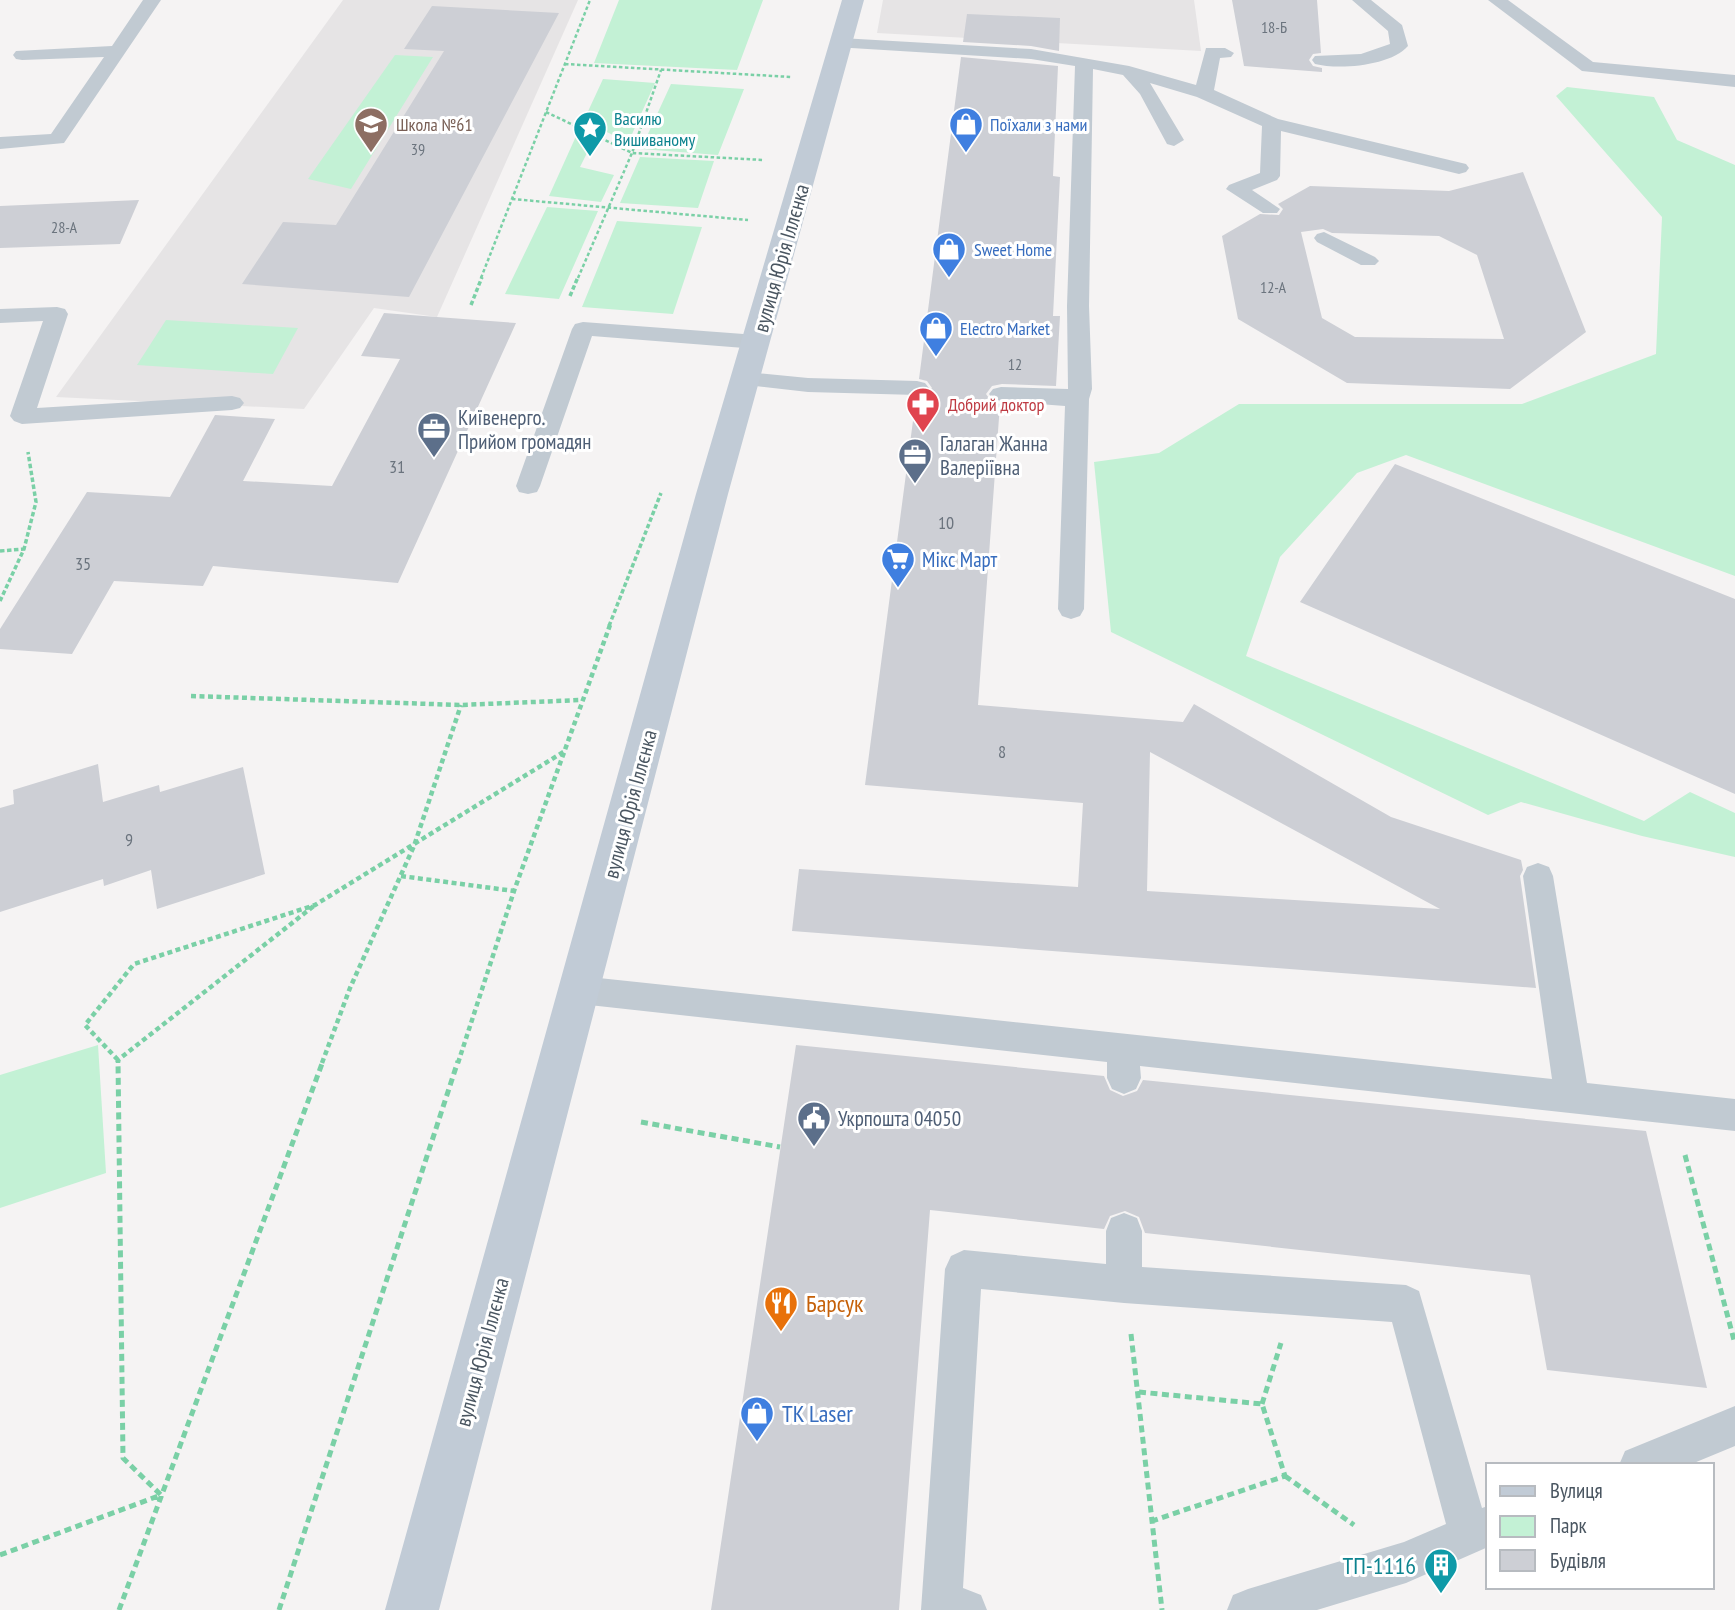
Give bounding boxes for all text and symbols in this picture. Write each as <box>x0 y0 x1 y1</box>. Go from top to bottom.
house number: 18-Б <box>1261 17 1287 37</box>
school or university icon: Школа №61 <box>352 105 390 154</box>
shop icon: Поїхали з нами <box>947 105 985 154</box>
place label: Василю Вишиваному <box>614 107 695 151</box>
place icon: Василю Вишиваному <box>571 109 609 158</box>
place label: Школа №61 <box>396 113 473 136</box>
place label: Поїхали з нами <box>990 113 1088 136</box>
house number: 39 <box>411 139 425 159</box>
street label: вулиця Юрія Іллєнка <box>747 181 815 335</box>
house number: 28-А <box>51 217 77 237</box>
shop icon: Sweet Home <box>930 230 968 279</box>
place label: Sweet Home <box>974 238 1052 261</box>
house number: 12-А <box>1260 277 1286 297</box>
shop icon: Electro Market <box>917 309 955 358</box>
place label: Electro Market <box>960 317 1050 340</box>
house number: 12 <box>1008 354 1022 374</box>
pharmacy icon: Добрий доктор <box>904 385 942 434</box>
place label: Добрий доктор <box>948 393 1044 416</box>
place label: Київенерго. Прийом громадян <box>458 404 591 455</box>
office icon: Київенерго. Прийом громадян <box>415 410 453 459</box>
place label: Галаган Жанна Валеріївна <box>940 430 1048 481</box>
office icon: Галаган Жанна Валеріївна <box>896 436 934 485</box>
house number: 31 <box>389 455 405 478</box>
house number: 10 <box>938 511 954 534</box>
supermarket icon: Мікс Март <box>879 540 917 589</box>
place label: Мікс Март <box>922 546 997 573</box>
house number: 35 <box>75 552 91 575</box>
street label: вулиця Юрія Іллєнка <box>597 727 663 881</box>
house number: 8 <box>998 740 1006 763</box>
house number: 9 <box>125 828 133 851</box>
public building icon: Укрпошта 04050 <box>795 1099 833 1148</box>
place label: Укрпошта 04050 <box>838 1105 961 1132</box>
street label: вулиця Юрія Іллєнка <box>449 1275 515 1429</box>
restaurant icon: Барсук <box>762 1284 800 1333</box>
place label: Барсук <box>806 1288 864 1319</box>
shop icon: TK Laser <box>738 1394 776 1443</box>
place label: TK Laser <box>782 1398 853 1429</box>
legend <box>1486 1463 1714 1589</box>
text: Вулиця <box>1550 1477 1603 1504</box>
text: Парк <box>1550 1512 1587 1539</box>
building icon: ТП-1116 <box>1422 1546 1460 1595</box>
text: Будівля <box>1550 1547 1606 1574</box>
place label: ТП-1116 <box>1342 1550 1416 1581</box>

